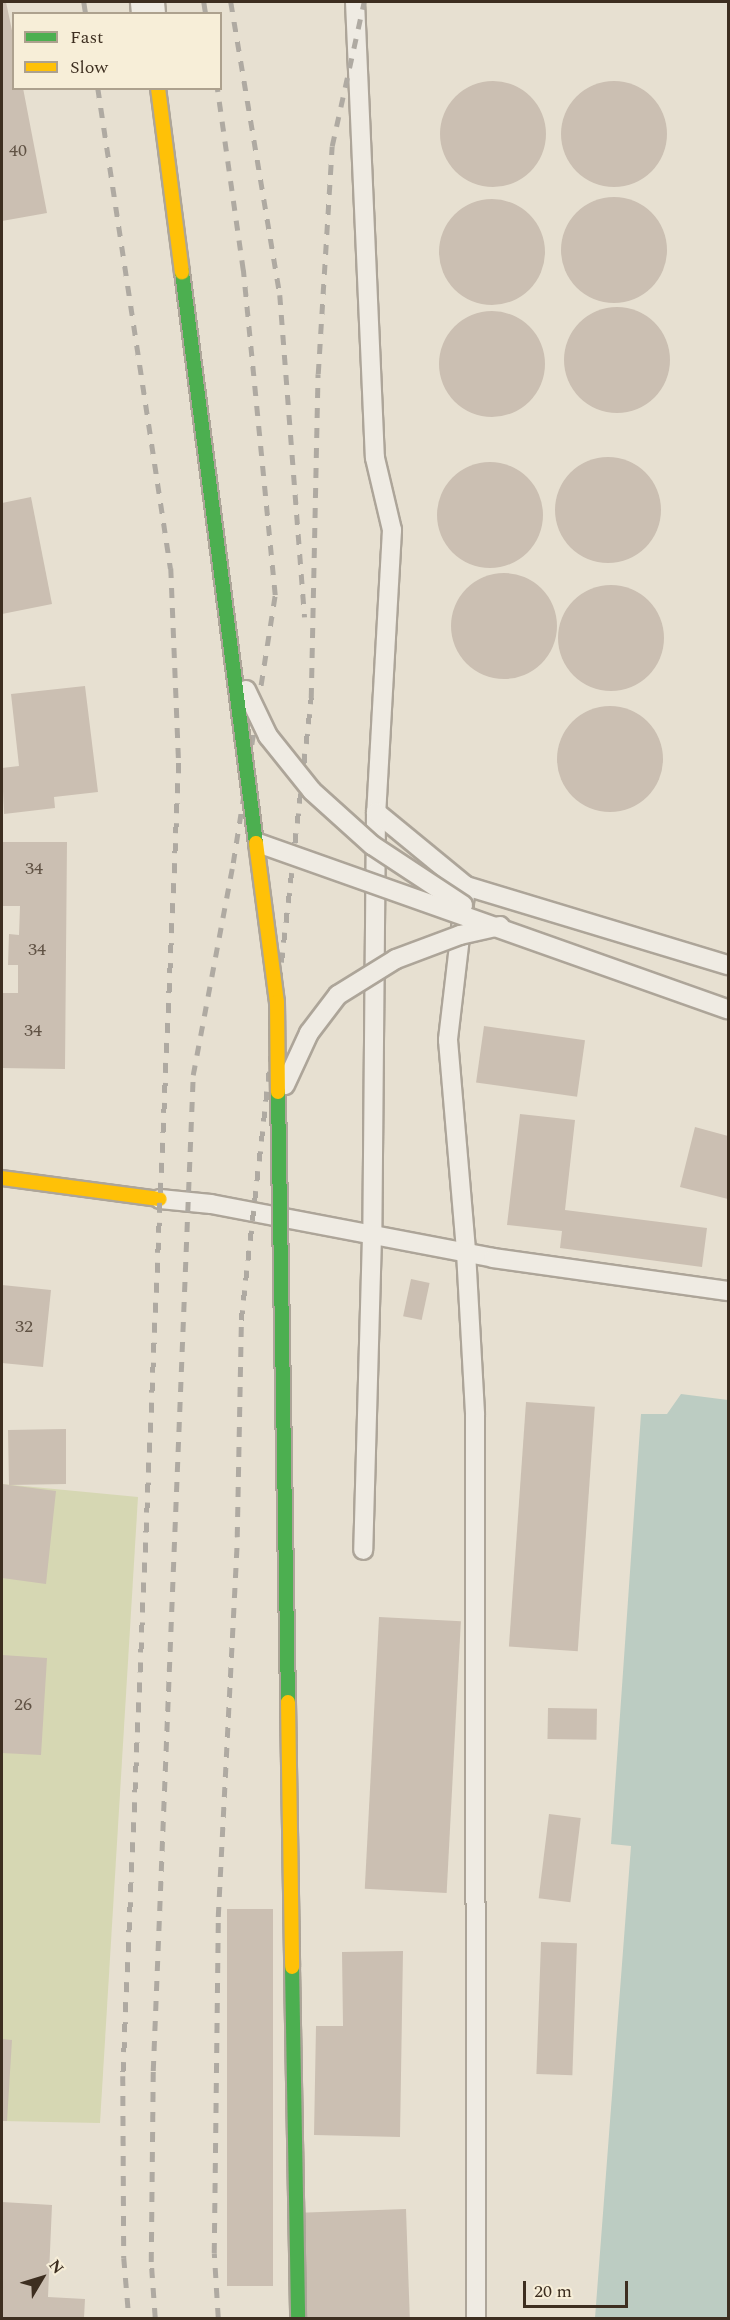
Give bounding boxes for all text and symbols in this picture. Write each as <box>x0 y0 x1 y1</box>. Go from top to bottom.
legend <box>12 12 222 90</box>
text: Fast <box>70 24 103 51</box>
text: Slow <box>70 54 108 81</box>
house number: 40 <box>9 140 27 162</box>
house number: 34 <box>25 858 43 880</box>
house number: 34 <box>28 939 46 961</box>
house number: 34 <box>24 1020 42 1042</box>
house number: 32 <box>15 1316 33 1338</box>
house number: 26 <box>14 1694 32 1716</box>
north arrow <box>12 2248 72 2308</box>
text: N <box>43 2254 70 2279</box>
scale bar <box>526 2269 631 2307</box>
text: 20 m <box>534 2278 572 2305</box>

